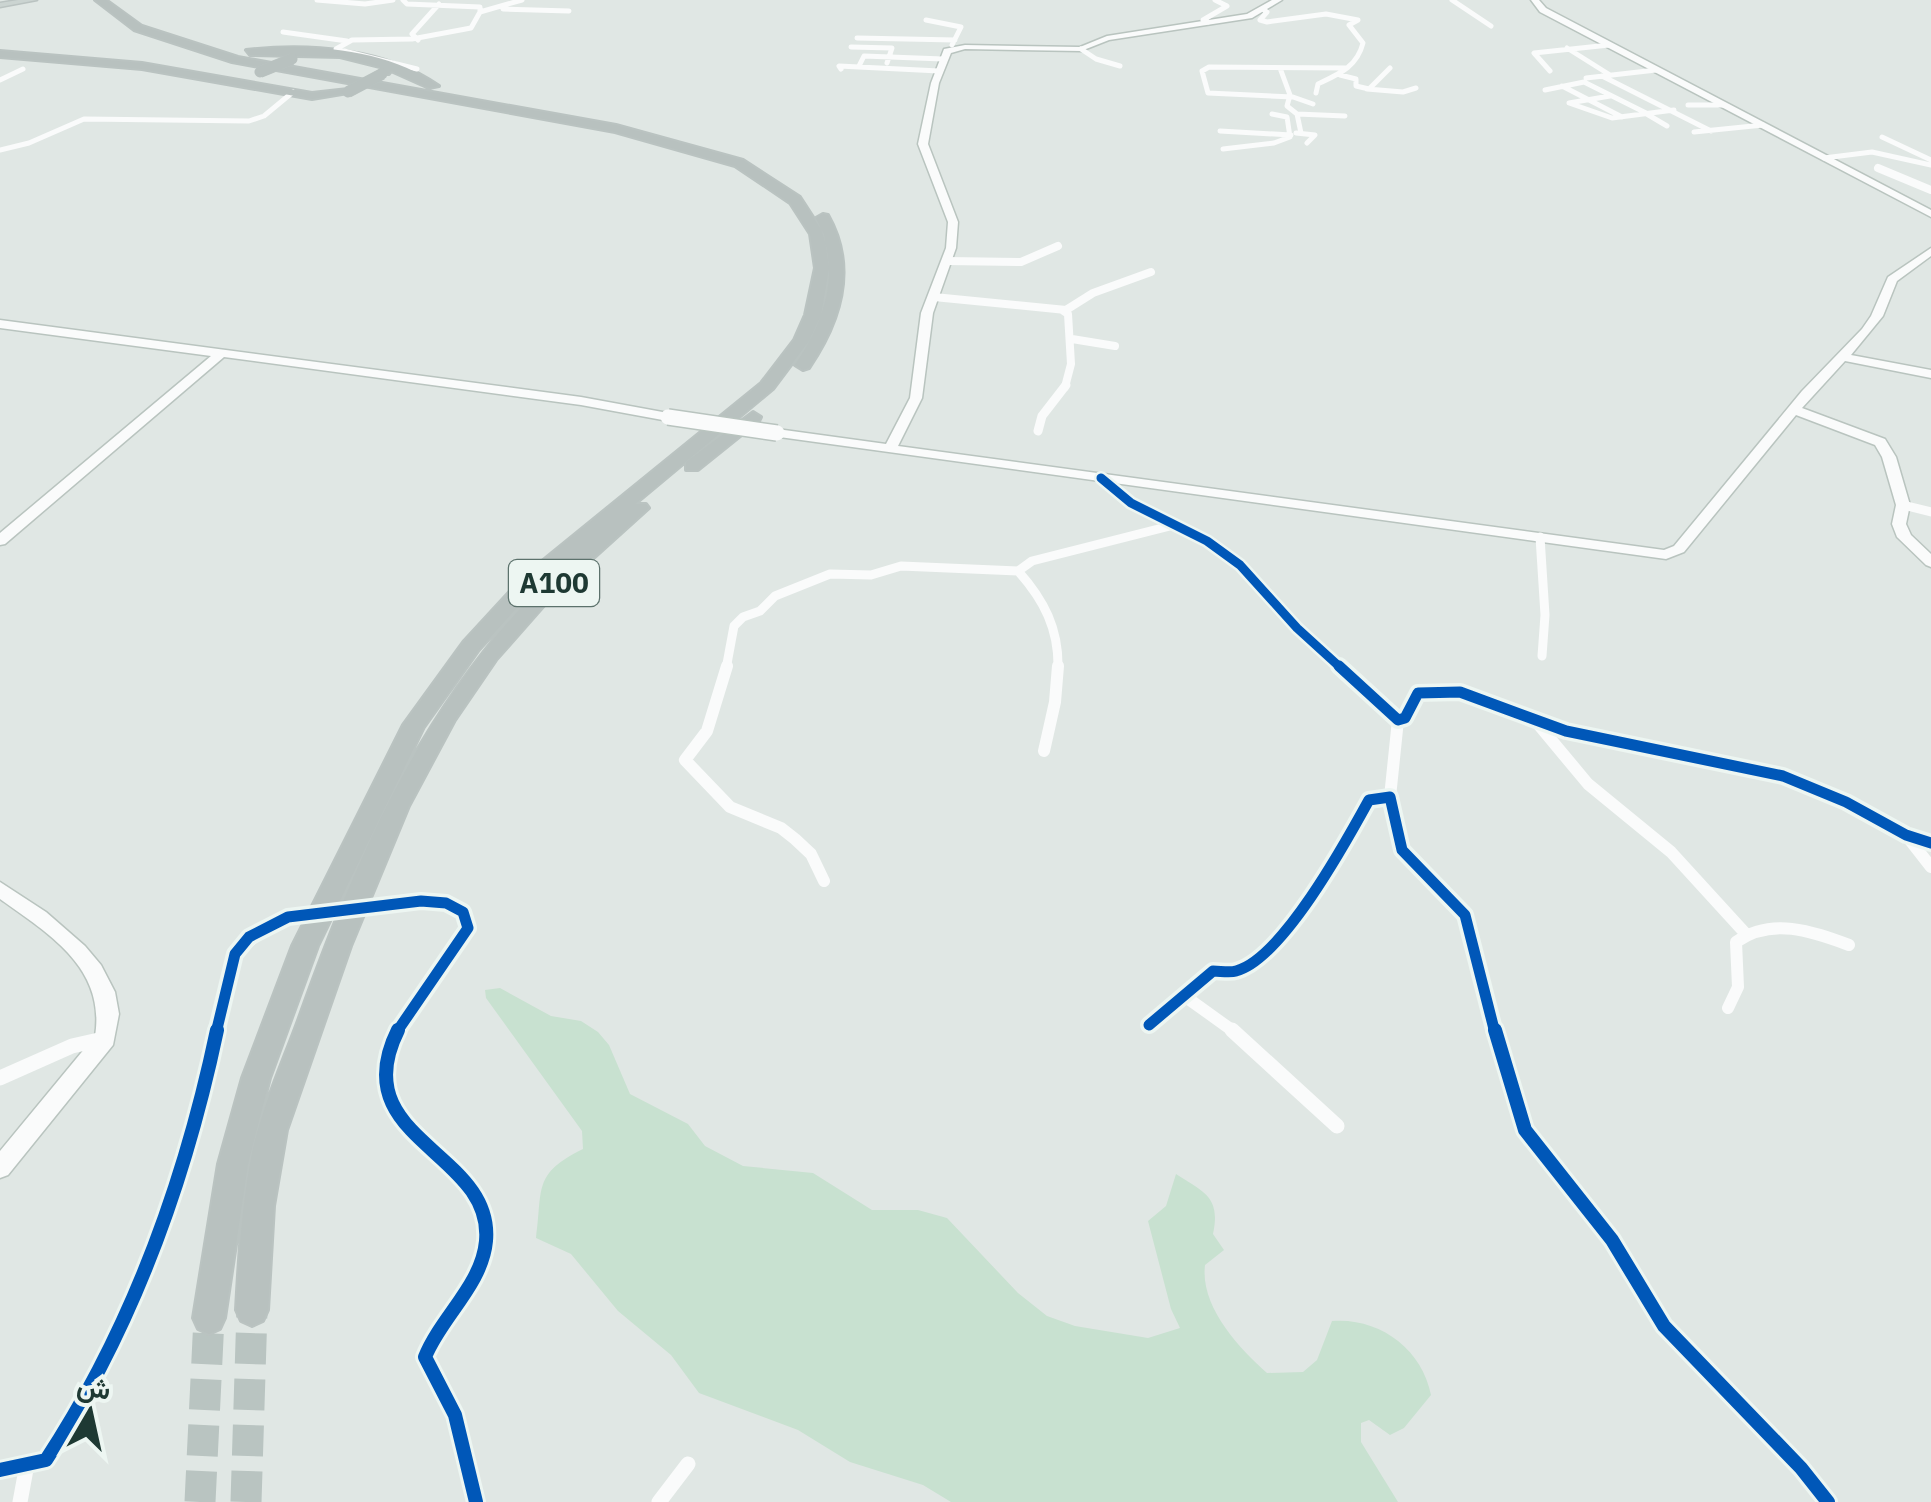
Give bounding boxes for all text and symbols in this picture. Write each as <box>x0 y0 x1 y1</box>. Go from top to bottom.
road number: A100 <box>509 560 599 606</box>
north arrow <box>40 1362 140 1462</box>
text: ش <box>74 1366 114 1408</box>

